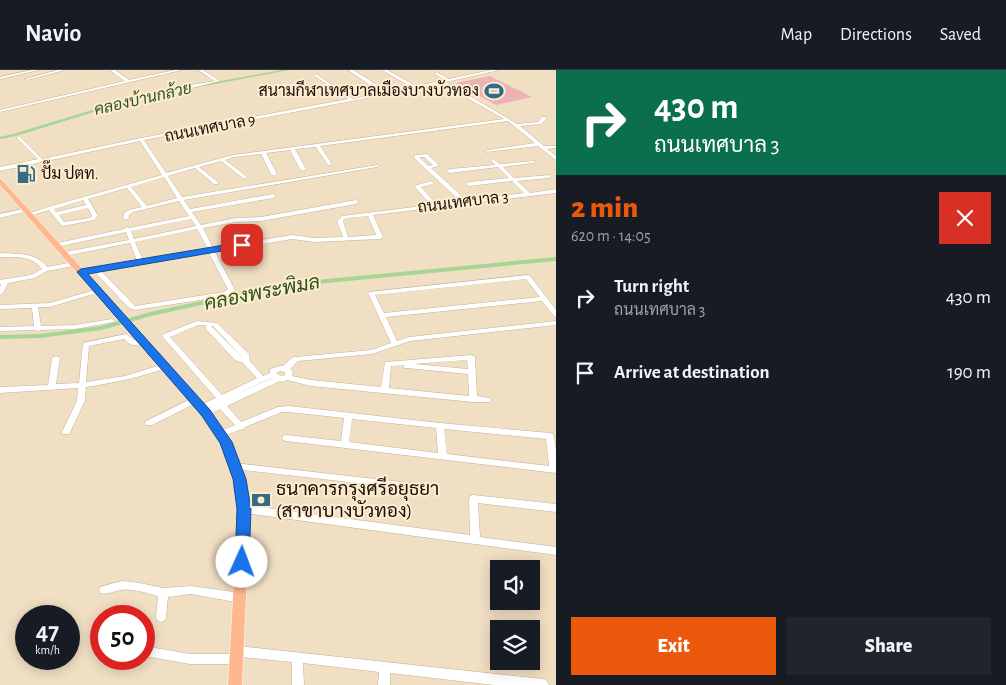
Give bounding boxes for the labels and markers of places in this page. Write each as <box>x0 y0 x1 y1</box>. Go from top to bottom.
place label: สนามกีฬาเทศบาลเมืองบางบัวทอง <box>259 79 479 99</box>
sports icon: สนามกีฬาเทศบาลเมืองบางบัวทอง <box>483 80 505 102</box>
place label: ปั๊ม ปตท. <box>41 160 98 182</box>
fuel station icon: ปั๊ม ปตท. <box>15 163 37 185</box>
pin <box>221 224 263 266</box>
place label: ธนาคารกรุงศรีอยุธยา (สาขาบางบัวทอง) <box>276 476 439 521</box>
bank icon: ธนาคารกรุงศรีอยุธยา (สาขาบางบัวทอง) <box>250 489 272 511</box>

